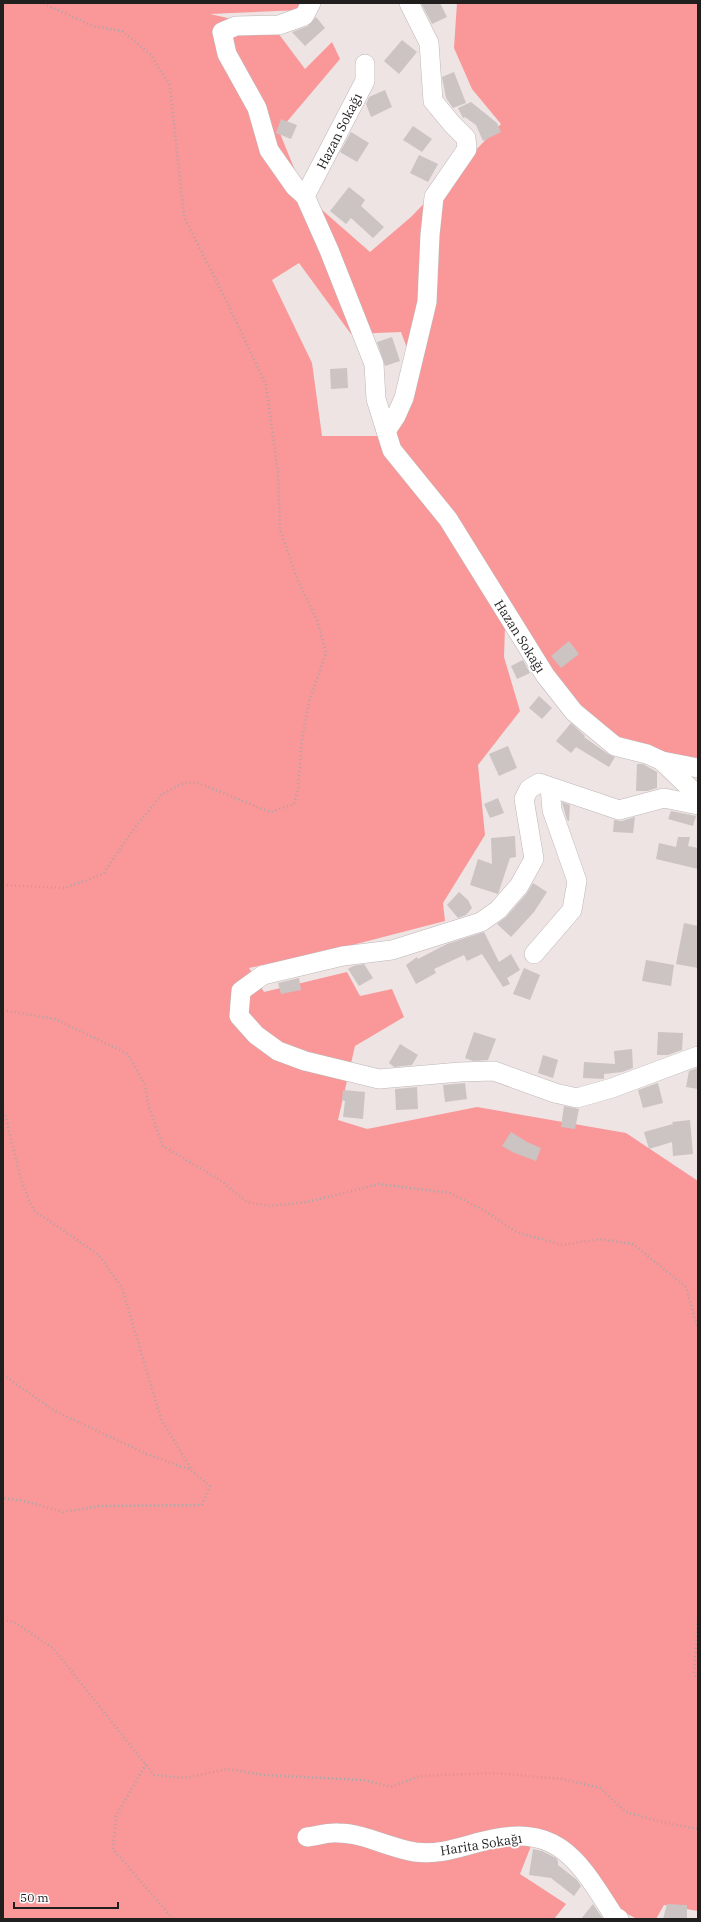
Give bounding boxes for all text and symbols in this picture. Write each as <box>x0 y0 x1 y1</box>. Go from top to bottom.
street label: Hazan Sokağı <box>313 90 366 172</box>
street label: Hazan Sokağı <box>490 596 549 676</box>
street label: Harita Sokağı <box>439 1830 523 1859</box>
scale bar <box>14 1884 118 1910</box>
text: 50 m <box>20 1890 49 1905</box>

